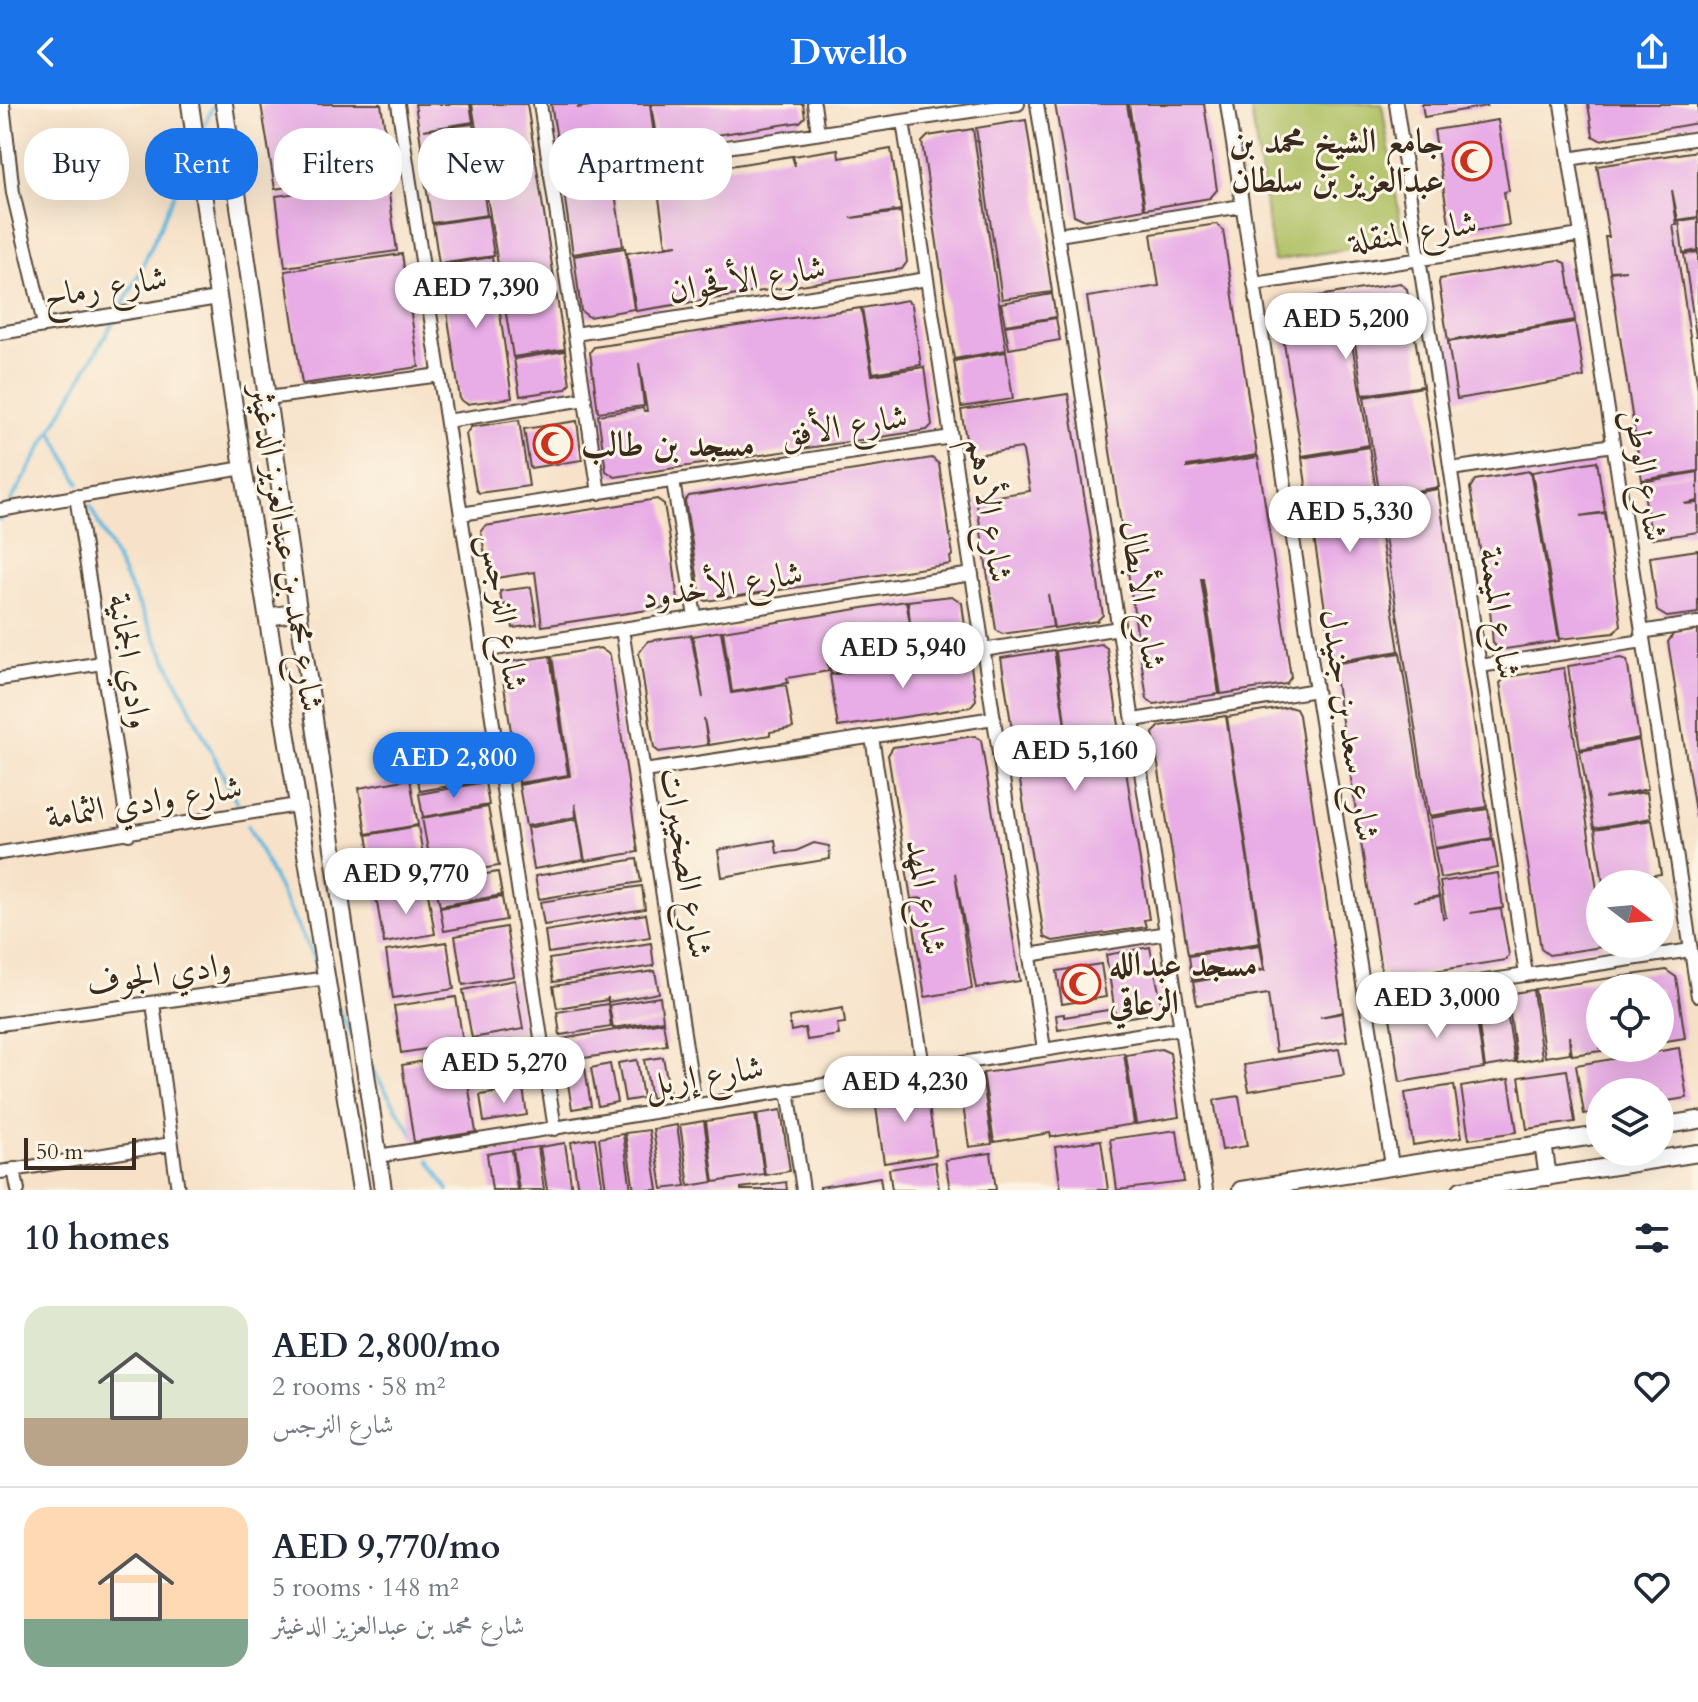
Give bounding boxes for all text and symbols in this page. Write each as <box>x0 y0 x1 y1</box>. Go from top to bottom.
text: Dwello <box>790 28 908 77</box>
icon: back <box>24 30 68 74</box>
icon: share <box>1630 30 1674 74</box>
place label: جامع الشيخ محمد بن عبدالعزيز بن سلطان <box>1229 118 1444 203</box>
chip: Buy <box>24 128 129 200</box>
chip: Rent <box>145 128 258 200</box>
chip: Filters <box>274 128 402 200</box>
chip: New <box>418 128 533 200</box>
chip: Apartment <box>549 128 732 200</box>
mosque icon: جامع الشيخ محمد بن عبدالعزيز بن سلطان <box>1451 140 1493 182</box>
street label: شارع المنقلة <box>1344 199 1481 270</box>
street label: شارع الأقحوان <box>665 243 830 319</box>
street label: شارع رماح <box>40 254 171 325</box>
pin: AED 7,390 <box>384 262 568 330</box>
text: AED 7,390 <box>413 270 539 305</box>
pin: AED 5,200 <box>1254 293 1438 361</box>
text: AED 5,200 <box>1283 301 1409 336</box>
street label: شارع محمد بن عبدالعزيز الدغيثر <box>233 378 336 716</box>
street label: شارع الأفق <box>777 392 912 464</box>
street label: شارع الوطن <box>1608 406 1679 545</box>
place label: مسجد بن طالب <box>581 421 755 467</box>
mosque icon: مسجد بن طالب <box>532 423 574 465</box>
street label: شارع الأدهم <box>948 434 1025 587</box>
pin: AED 5,330 <box>1258 486 1442 554</box>
text: AED 5,330 <box>1287 494 1413 529</box>
street label: شارع الأبطال <box>1104 517 1179 674</box>
street label: شارع النرجس <box>464 530 539 695</box>
street label: شارع الميمنة <box>1463 544 1532 683</box>
street label: شارع الأخدود <box>638 549 807 625</box>
street label: وادي الجمانية <box>93 590 163 733</box>
street label: شارع سعد بن جنيدل <box>1304 605 1391 845</box>
pin: AED 5,940 <box>811 622 995 690</box>
text: AED 5,940 <box>840 630 966 665</box>
pin: AED 5,160 <box>983 725 1167 793</box>
pin: AED 2,800 <box>362 732 546 800</box>
text: AED 5,160 <box>1012 733 1138 768</box>
text: AED 2,800 <box>391 740 517 775</box>
street label: شارع وادي الثمامة <box>43 764 246 845</box>
street label: شارع الصخيبرات <box>643 764 724 962</box>
street label: شارع المهد <box>889 836 958 959</box>
pin: AED 9,770 <box>314 848 498 916</box>
text: AED 9,770 <box>343 856 469 891</box>
north arrow <box>1586 870 1674 958</box>
map controls <box>1586 870 1674 1166</box>
street label: وادي الجوف <box>84 941 235 1011</box>
place label: مسجد عبدالله الزعاقي <box>1108 941 1258 1030</box>
mosque icon: مسجد عبدالله الزعاقي <box>1060 963 1102 1005</box>
pin: AED 3,000 <box>1345 972 1529 1040</box>
button: locate <box>1586 974 1674 1062</box>
text: AED 3,000 <box>1374 980 1500 1015</box>
pin: AED 5,270 <box>412 1037 596 1105</box>
street label: شارع إربل <box>641 1044 768 1113</box>
text: AED 5,270 <box>441 1045 567 1080</box>
pin: AED 4,230 <box>813 1056 997 1124</box>
text: AED 4,230 <box>842 1064 968 1099</box>
button: layers <box>1586 1078 1674 1166</box>
scale bar <box>24 1134 136 1170</box>
text: 50 m <box>36 1137 83 1167</box>
text: 10 homes <box>24 1215 170 1261</box>
icon: filters <box>1630 1216 1674 1260</box>
text: AED 2,800/mo <box>272 1323 500 1369</box>
icon: home <box>88 1338 184 1434</box>
icon: heart <box>1630 1364 1674 1408</box>
text: 2 rooms · 58 m² <box>272 1369 445 1404</box>
text: شارع النرجس <box>272 1407 394 1442</box>
text: AED 9,770/mo <box>272 1524 500 1570</box>
icon: home <box>88 1539 184 1635</box>
icon: heart <box>1630 1565 1674 1609</box>
text: 5 rooms · 148 m² <box>272 1570 459 1605</box>
text: شارع محمد بن عبدالعزيز الدغيثر <box>272 1608 525 1643</box>

